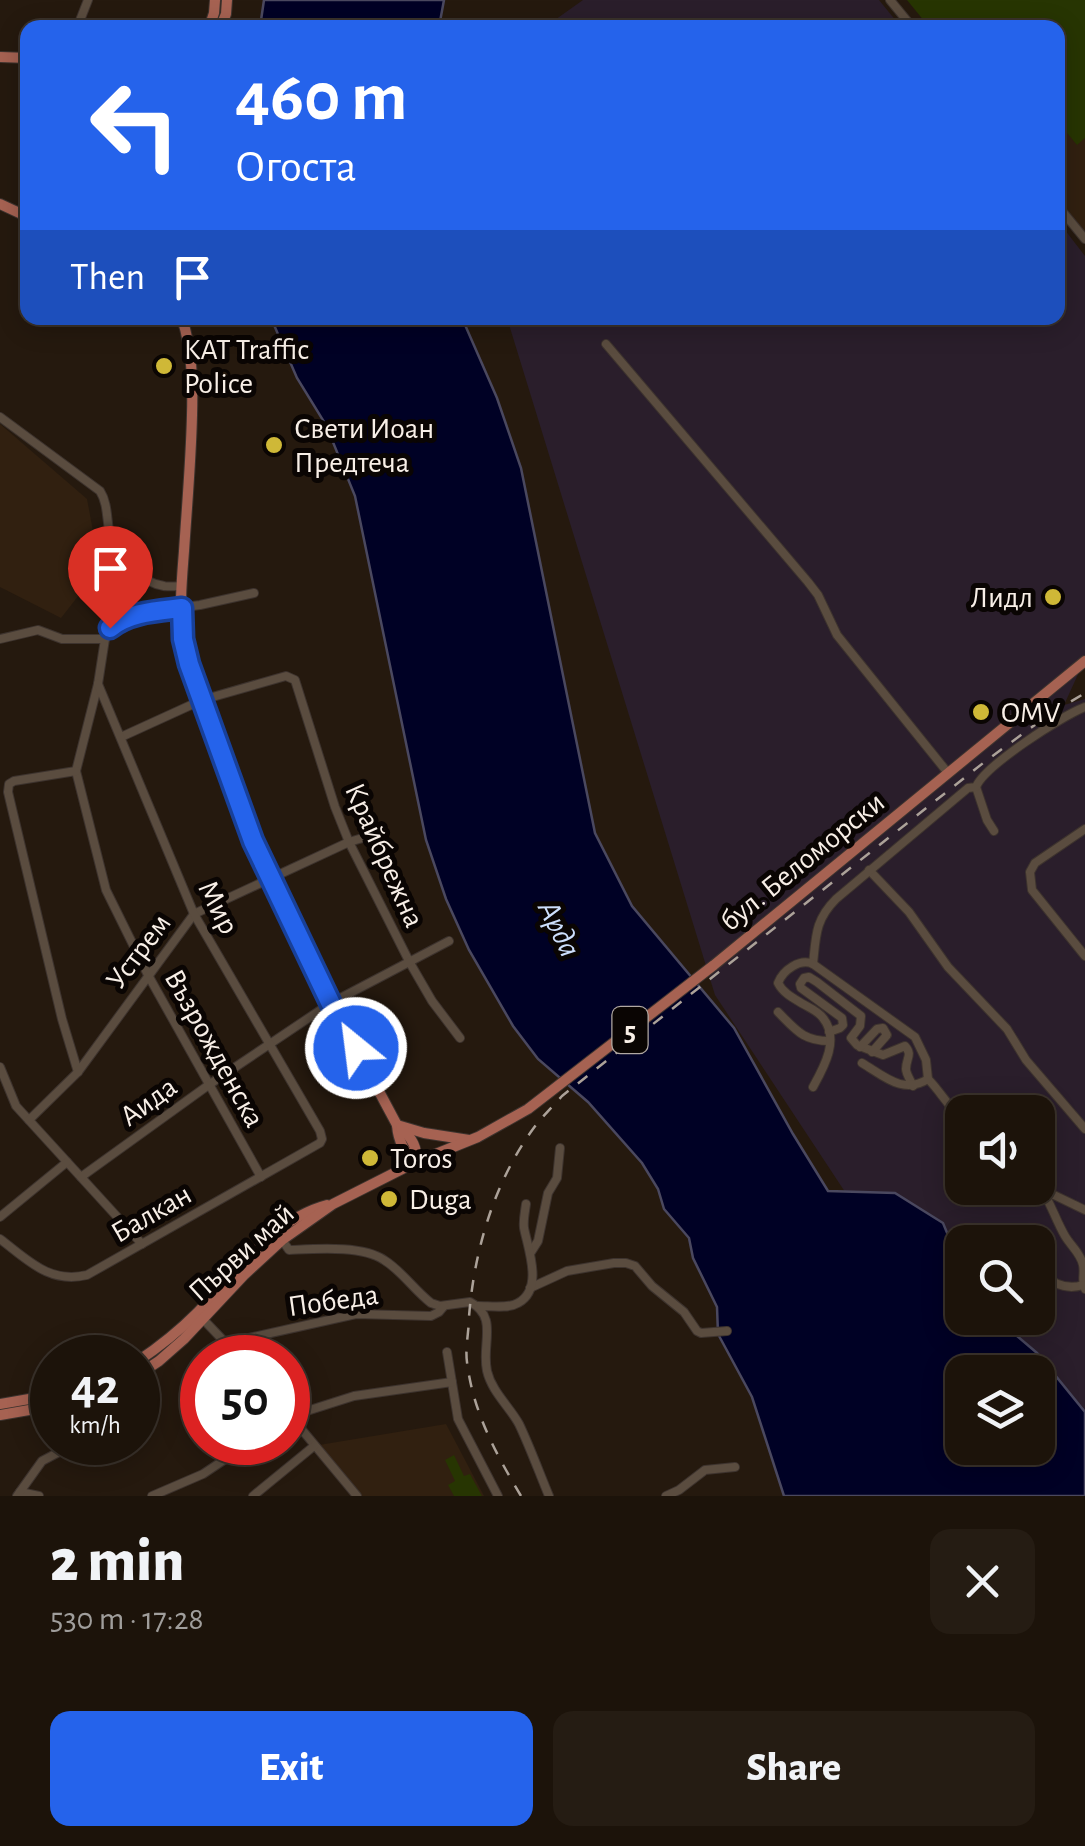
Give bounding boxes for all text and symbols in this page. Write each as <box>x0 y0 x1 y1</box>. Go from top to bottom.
icon: left <box>70 60 200 190</box>
text: 460 m <box>235 63 408 133</box>
text: Огоста <box>235 145 357 190</box>
icon: arrive <box>165 250 220 305</box>
text: Then <box>70 259 145 297</box>
place label: KAT Traffic Police <box>184 335 309 399</box>
marker: KAT Traffic Police <box>153 355 175 377</box>
place label: Свети Иоан Предтеча <box>294 414 434 478</box>
marker: Свети Иоан Предтеча <box>263 434 285 456</box>
pin <box>68 526 153 629</box>
icon: arrive <box>83 541 138 596</box>
place label: Лидл <box>970 583 1033 613</box>
marker: Лидл <box>1042 586 1064 608</box>
place label: OMV <box>1001 698 1060 728</box>
marker: OMV <box>970 701 992 723</box>
street label: Крайбрежна <box>339 779 429 932</box>
street label: бул. Беломорски <box>715 787 890 937</box>
street label: Мир <box>192 876 244 939</box>
water label: Арда <box>531 894 586 962</box>
street label: Устрем <box>101 908 177 995</box>
street label: Възрожденска <box>159 965 270 1132</box>
position arrow <box>304 996 408 1100</box>
road number: 5 <box>612 1007 648 1053</box>
street label: Аида <box>115 1071 183 1132</box>
map controls <box>945 1095 1055 1465</box>
button: sound <box>945 1095 1055 1205</box>
place label: Toros <box>390 1144 453 1174</box>
marker: Toros <box>359 1147 381 1169</box>
street label: Балкан <box>106 1179 197 1249</box>
place label: Duga <box>409 1185 472 1215</box>
marker: Duga <box>378 1188 400 1210</box>
street label: Първи май <box>183 1198 300 1308</box>
button: search <box>945 1225 1055 1335</box>
street label: Победа <box>286 1280 380 1322</box>
speed limit sign: 50 <box>180 1335 310 1465</box>
button: layers <box>945 1355 1055 1465</box>
text: 42 <box>71 1363 119 1413</box>
text: km/h <box>69 1413 121 1438</box>
button: close <box>930 1529 1035 1634</box>
text: 2 min <box>50 1532 184 1592</box>
text: 530 m · 17:28 <box>50 1603 204 1635</box>
button: Exit <box>50 1711 533 1826</box>
button: Share <box>553 1711 1035 1826</box>

